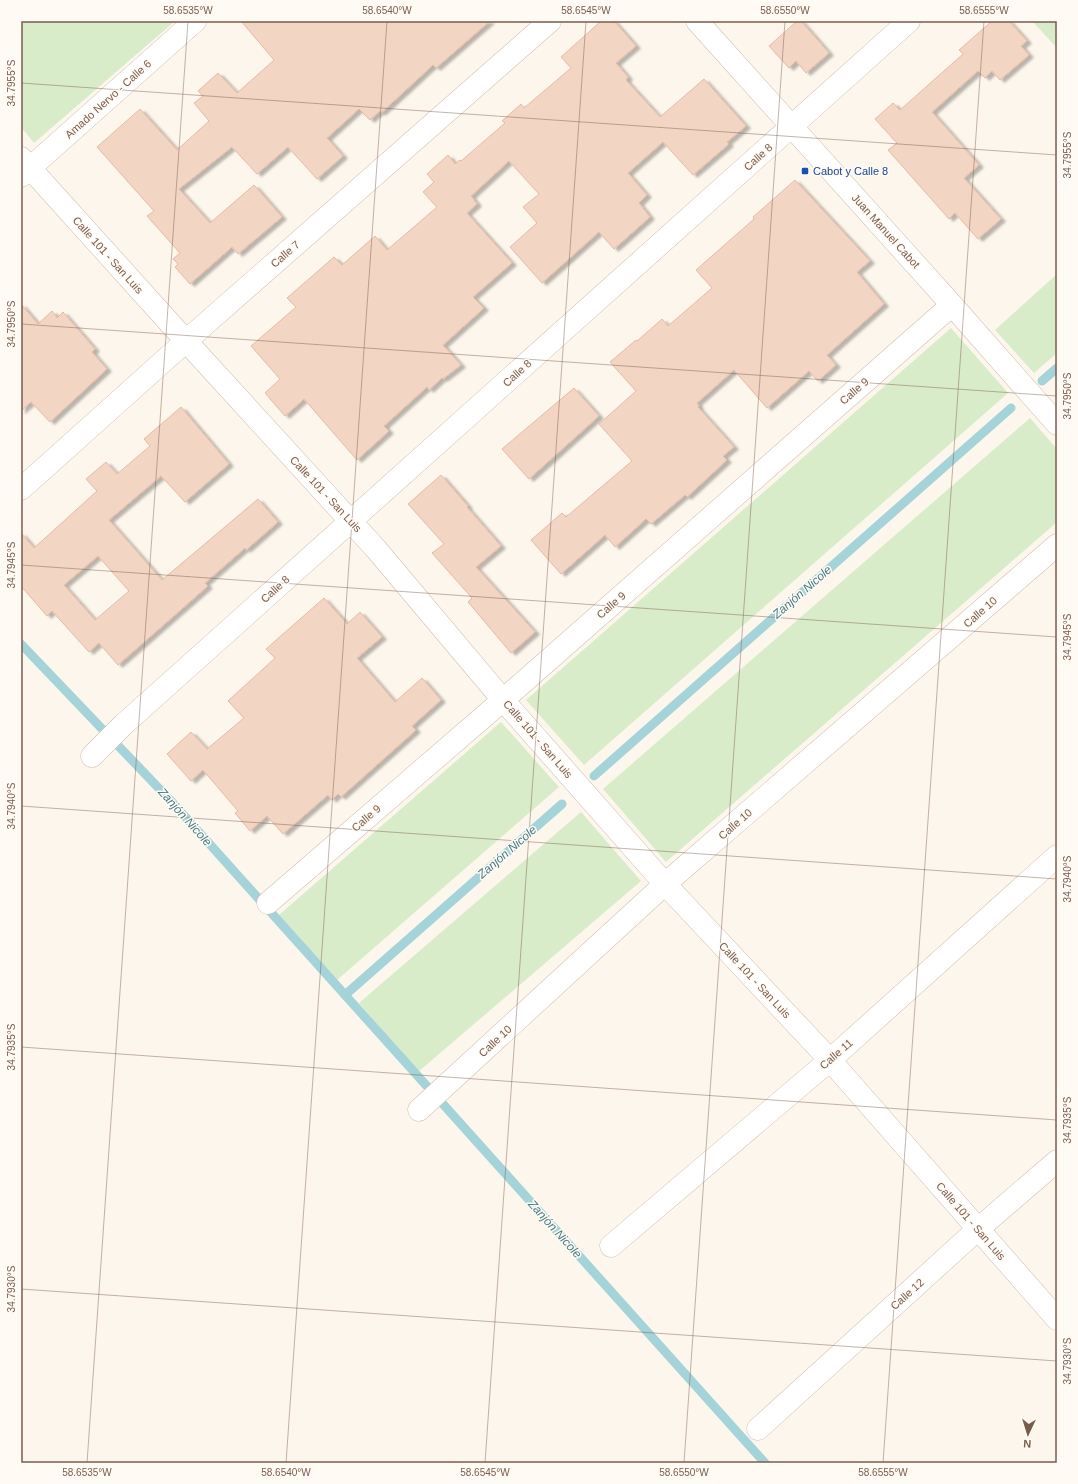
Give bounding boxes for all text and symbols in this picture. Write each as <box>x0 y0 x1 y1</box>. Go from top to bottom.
text: 58.6535°W <box>163 5 213 16</box>
text: 58.6540°W <box>362 5 412 16</box>
text: 58.6545°W <box>561 5 611 16</box>
text: 58.6550°W <box>760 5 810 16</box>
text: 58.6555°W <box>959 5 1009 16</box>
street label: Amado Nervo - Calle 6 <box>63 57 153 141</box>
text: 34.7955°S <box>6 59 17 106</box>
text: 34.7955°S <box>1062 131 1073 178</box>
street label: Calle 8 <box>741 141 775 173</box>
place label: Cabot y Calle 8 <box>813 165 888 177</box>
marker: Cabot y Calle 8 <box>800 166 810 176</box>
street label: Juan Manuel Cabot <box>850 192 922 270</box>
street label: Calle 101 - San Luis <box>70 214 146 296</box>
street label: Calle 7 <box>268 238 302 270</box>
text: 34.7950°S <box>6 300 17 347</box>
street label: Calle 8 <box>500 357 534 389</box>
text: 34.7950°S <box>1062 372 1073 419</box>
street label: Calle 9 <box>837 375 871 407</box>
street label: Calle 101 - San Luis <box>288 454 365 535</box>
text: 34.7945°S <box>6 541 17 588</box>
water label: Zanjón Nicole <box>769 562 835 622</box>
street label: Calle 8 <box>258 573 292 605</box>
street label: Calle 9 <box>594 589 628 621</box>
street label: Calle 10 <box>961 594 999 630</box>
text: 34.7945°S <box>1062 613 1073 660</box>
street label: Calle 101 - San Luis <box>501 698 575 781</box>
text: 34.7940°S <box>6 782 17 829</box>
water label: Zanjón Nicole <box>155 784 215 849</box>
street label: Calle 9 <box>349 802 383 834</box>
street label: Calle 10 <box>716 806 754 842</box>
water label: Zanjón Nicole <box>474 822 540 882</box>
text: 34.7940°S <box>1062 855 1073 902</box>
street label: Calle 101 - San Luis <box>717 940 794 1021</box>
text: 34.7935°S <box>6 1023 17 1070</box>
street label: Calle 10 <box>476 1023 514 1059</box>
street label: Calle 11 <box>817 1036 855 1072</box>
text: 34.7935°S <box>1062 1096 1073 1143</box>
street label: Calle 101 - San Luis <box>934 1180 1008 1263</box>
water label: Zanjón Nicole <box>525 1196 585 1261</box>
text: 34.7930°S <box>6 1265 17 1312</box>
street label: Calle 12 <box>888 1276 926 1312</box>
text: 34.7930°S <box>1062 1337 1073 1384</box>
north arrow <box>1008 1414 1048 1454</box>
text: N <box>1023 1438 1032 1450</box>
text: 58.6535°W <box>62 1467 112 1478</box>
text: 58.6540°W <box>261 1467 311 1478</box>
text: 58.6545°W <box>460 1467 510 1478</box>
text: 58.6550°W <box>659 1467 709 1478</box>
text: 58.6555°W <box>858 1467 908 1478</box>

